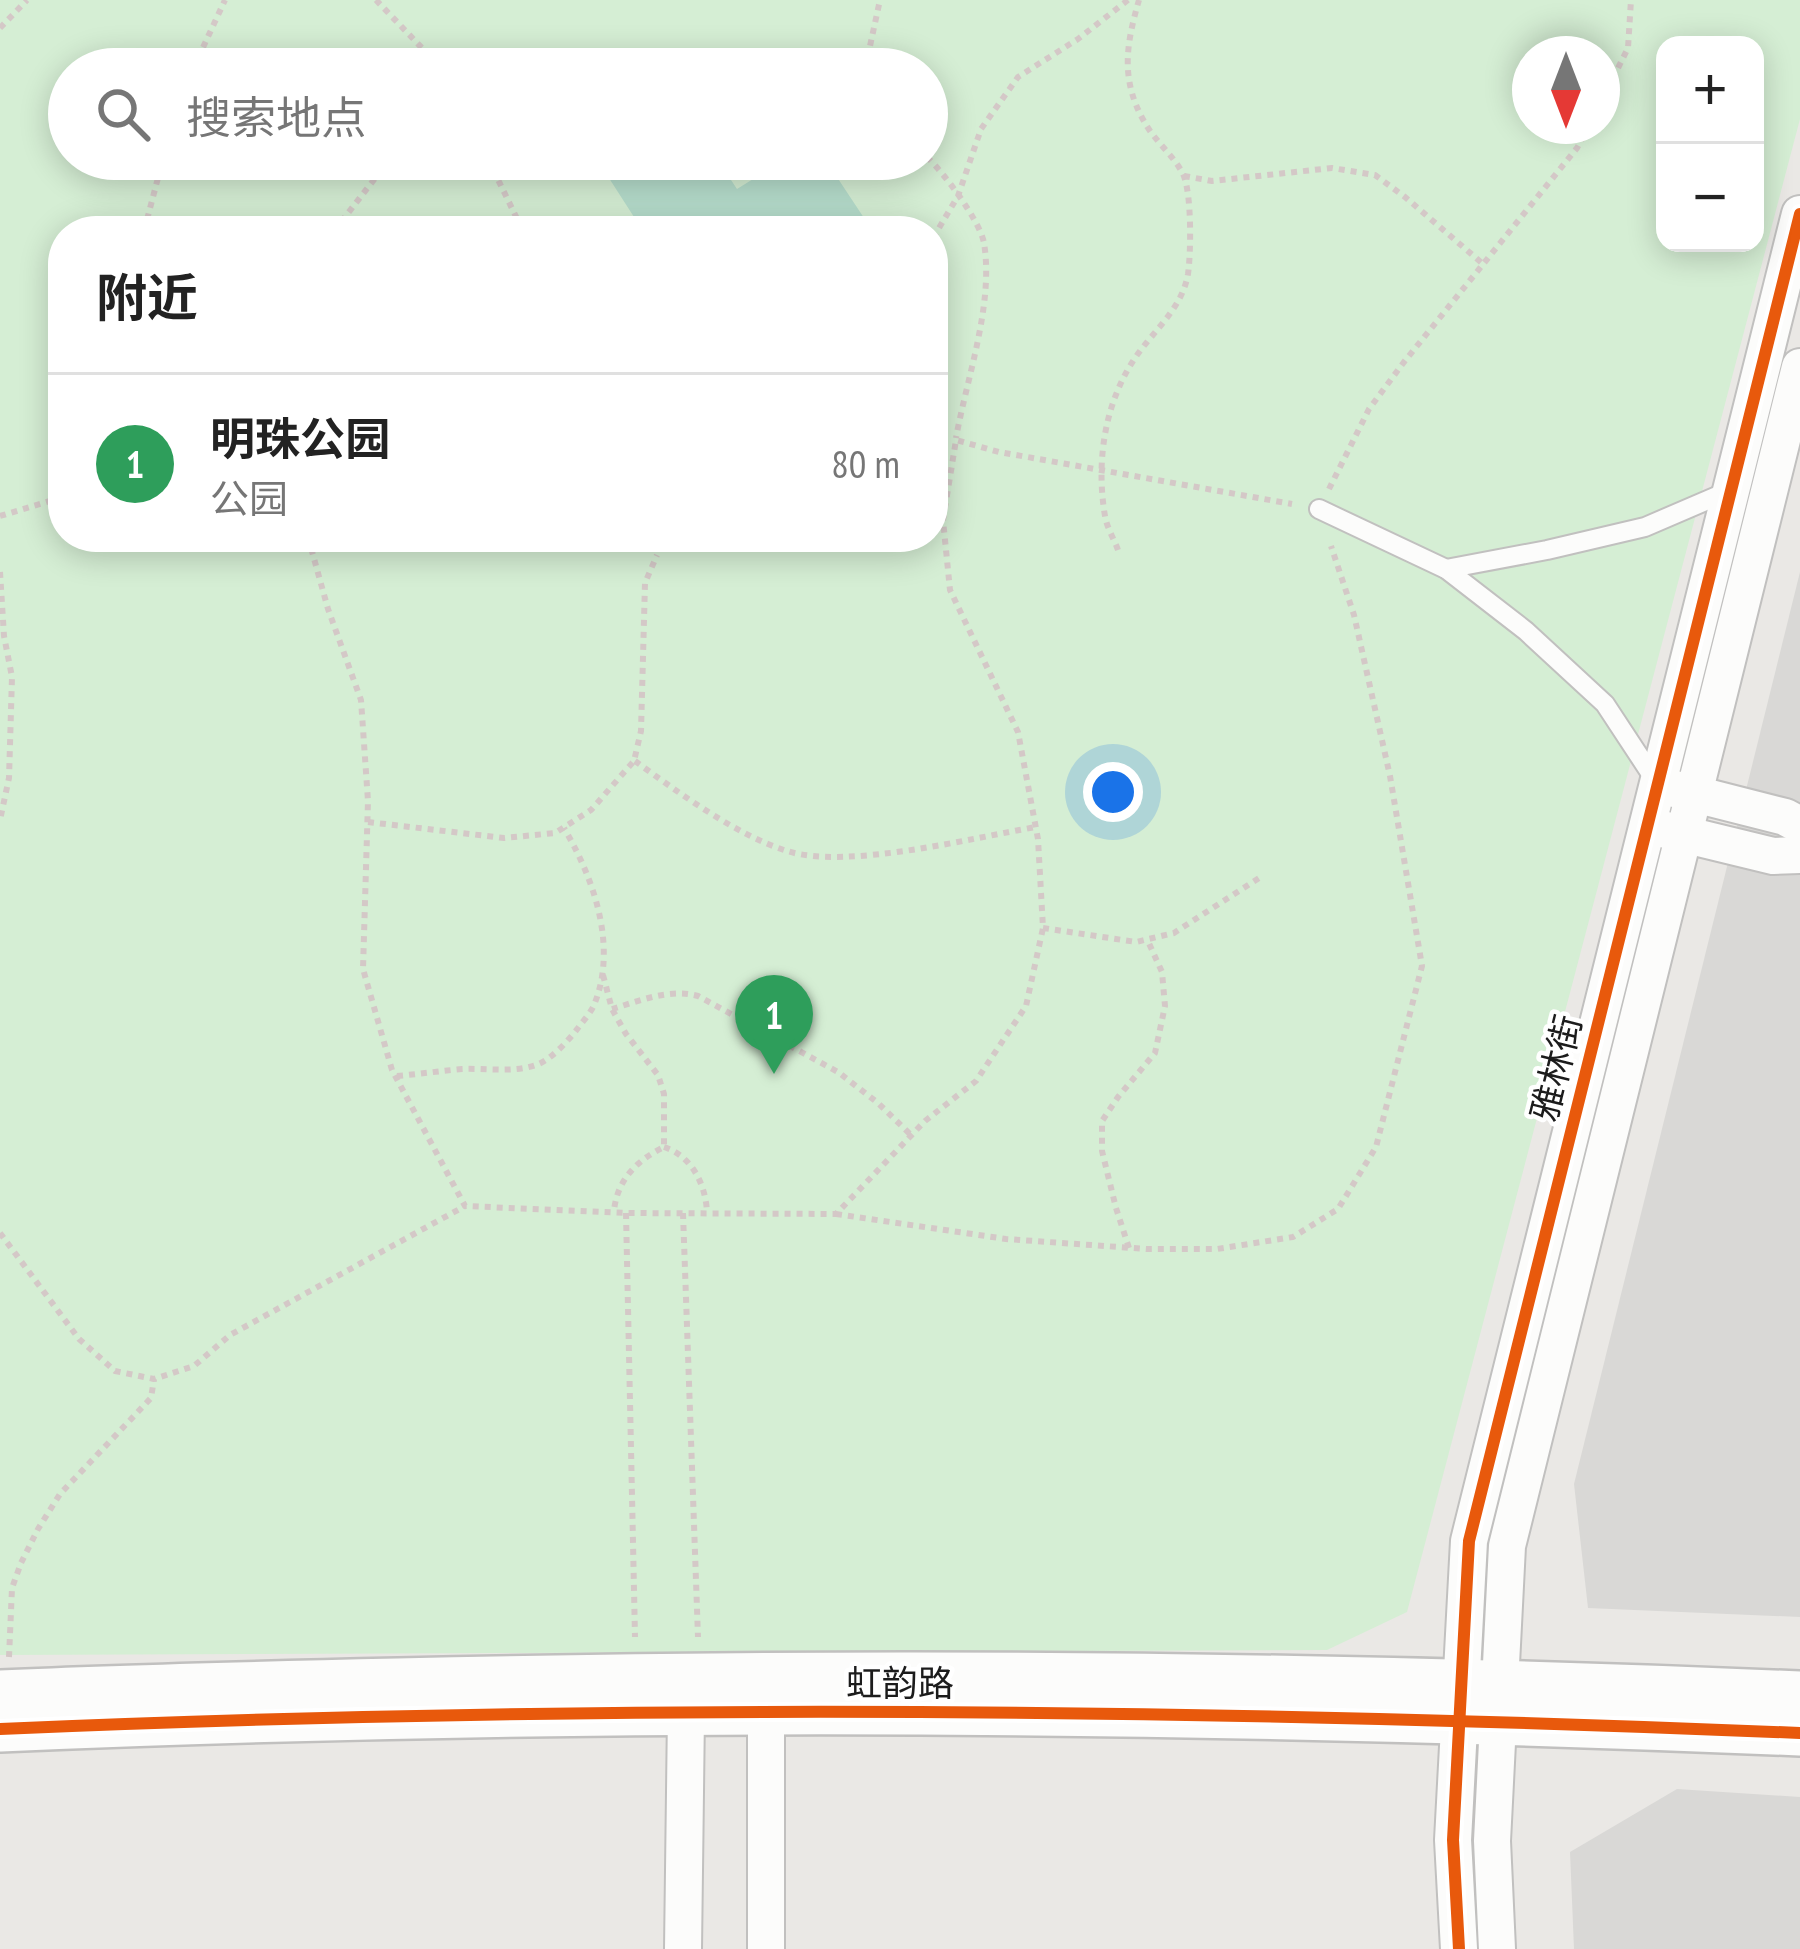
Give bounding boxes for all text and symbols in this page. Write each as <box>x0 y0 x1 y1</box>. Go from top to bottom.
north arrow <box>1512 36 1620 144</box>
map controls <box>1656 36 1764 252</box>
button: + <box>1656 36 1764 144</box>
search box <box>48 48 948 180</box>
icon: search <box>90 81 156 147</box>
text: 搜索地点 <box>186 88 366 146</box>
button: − <box>1656 144 1764 252</box>
text: 附近 <box>96 264 198 330</box>
text: 明珠公园 <box>210 409 390 467</box>
text: 1 <box>126 438 144 489</box>
text: 80 m <box>831 438 900 489</box>
text: 公园 <box>210 473 288 524</box>
your location <box>1083 762 1143 822</box>
pin: 1 <box>735 975 813 1074</box>
street label: 雅林街 <box>1520 1010 1591 1126</box>
street label: 虹韵路 <box>846 1659 954 1706</box>

